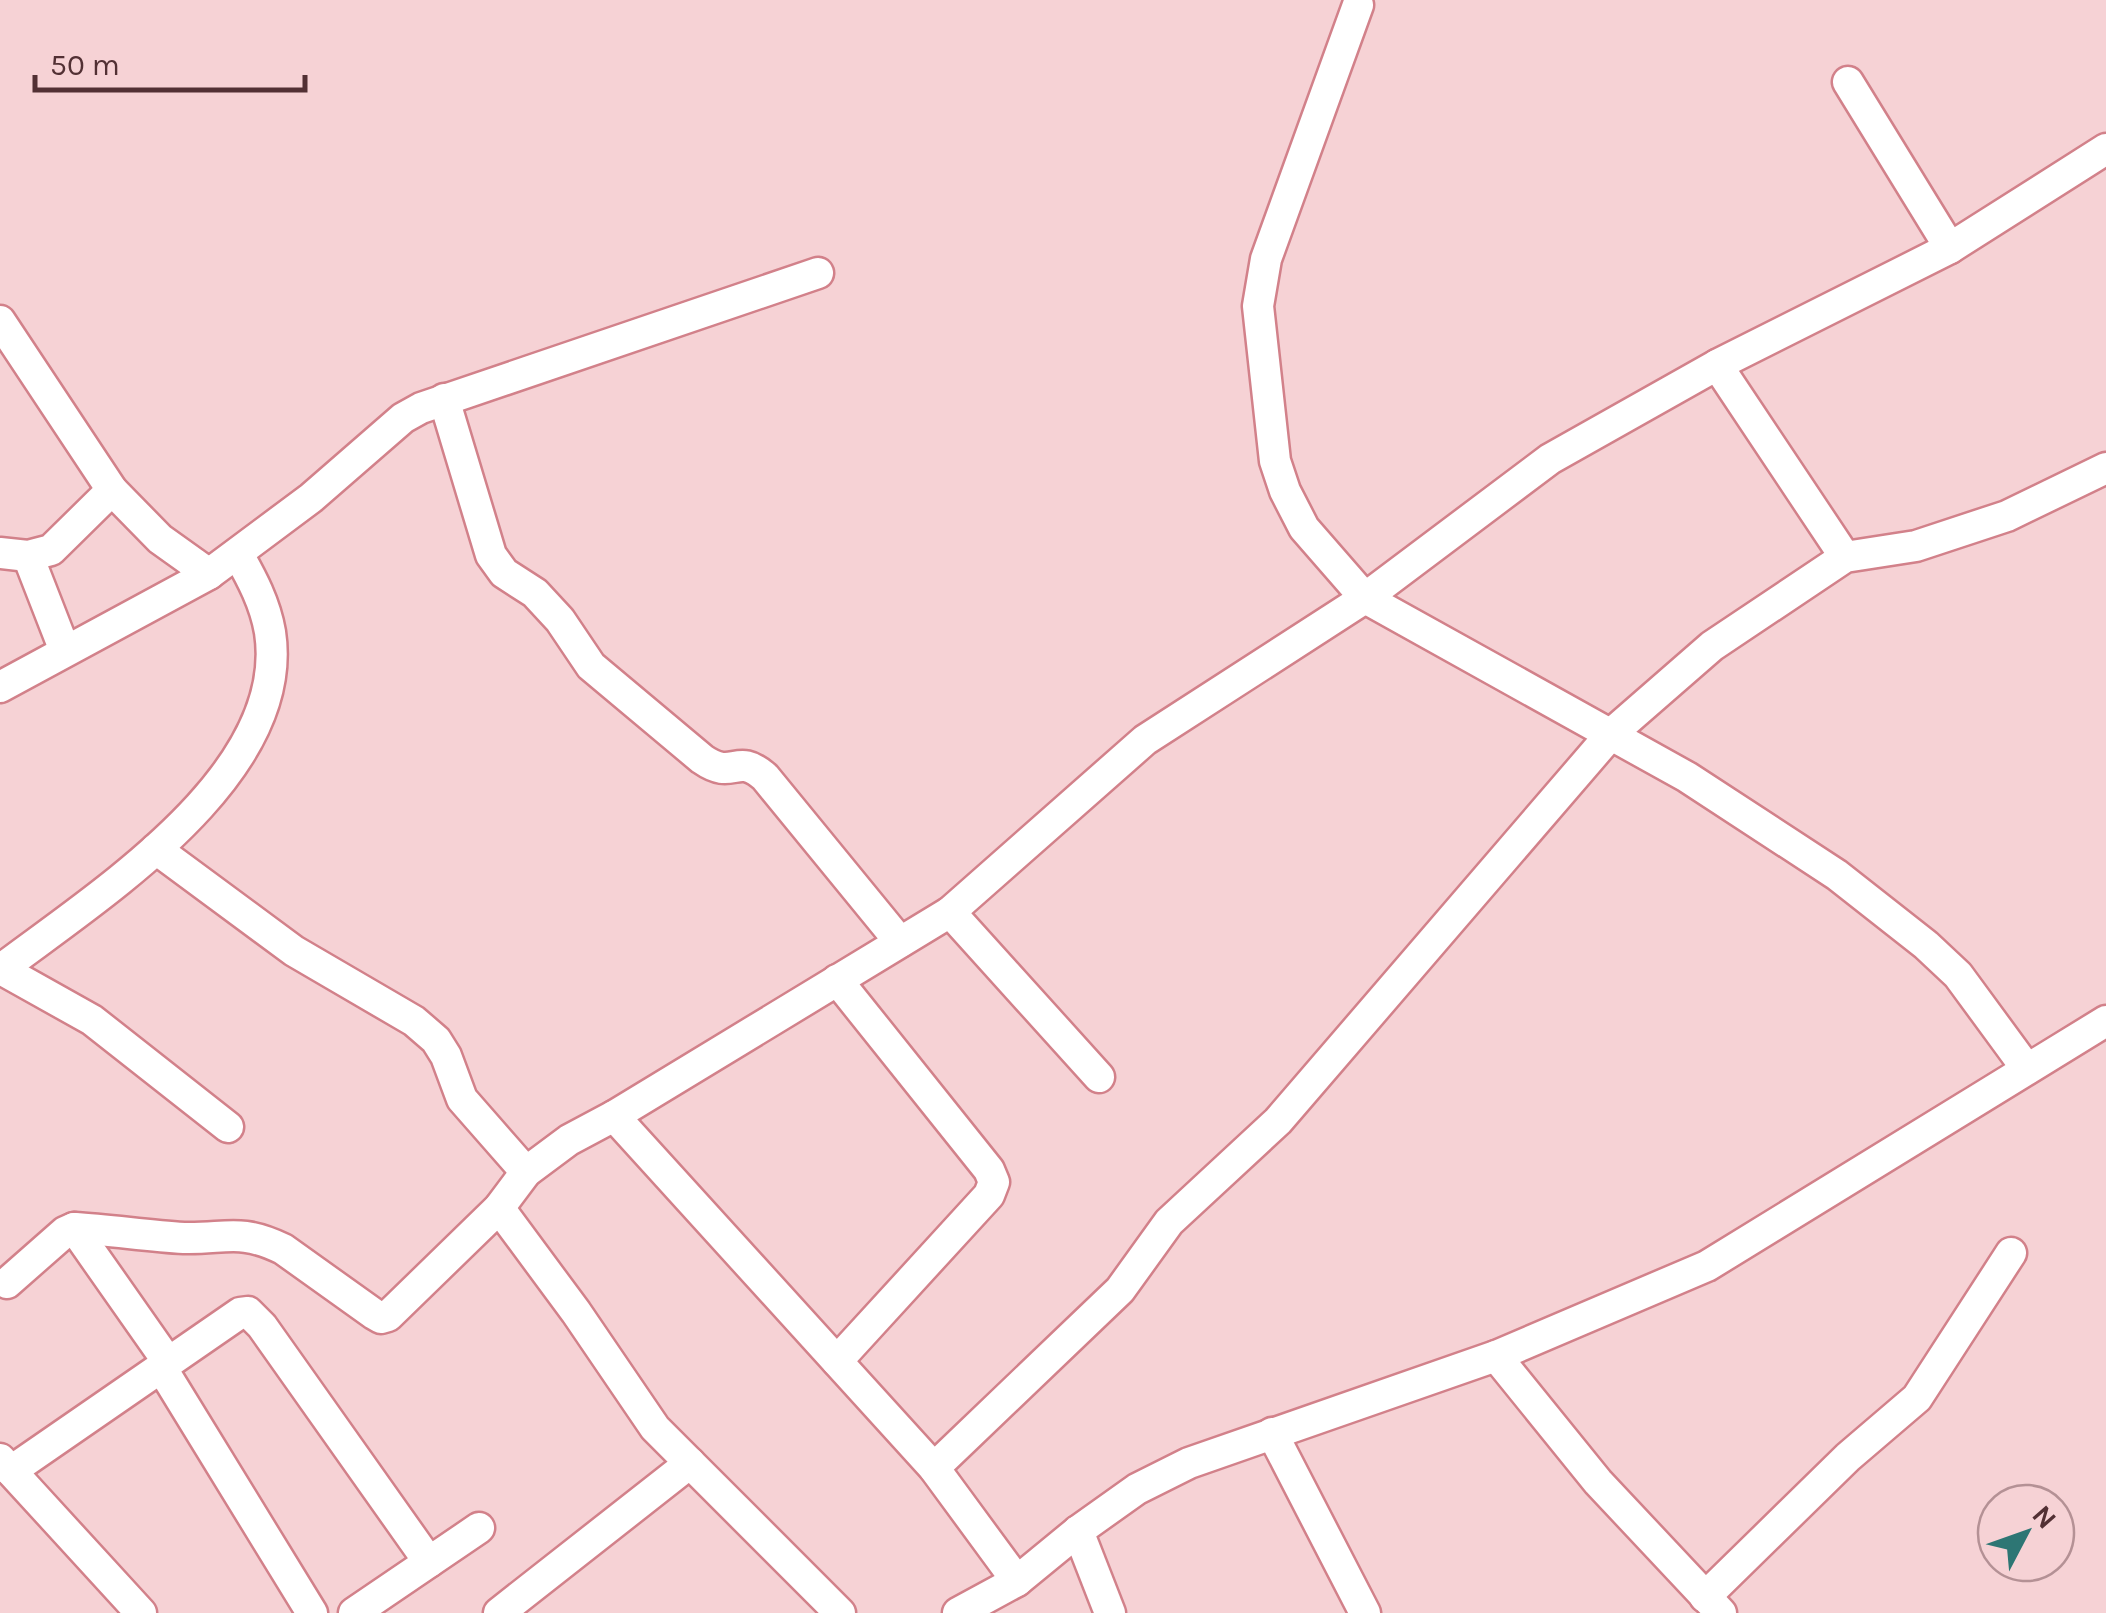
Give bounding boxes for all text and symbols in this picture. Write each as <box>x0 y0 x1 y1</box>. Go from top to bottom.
scale bar <box>35 30 305 92</box>
text: 50 m <box>50 47 120 83</box>
north arrow <box>1976 1483 2076 1583</box>
text: N <box>2025 1499 2064 1535</box>

